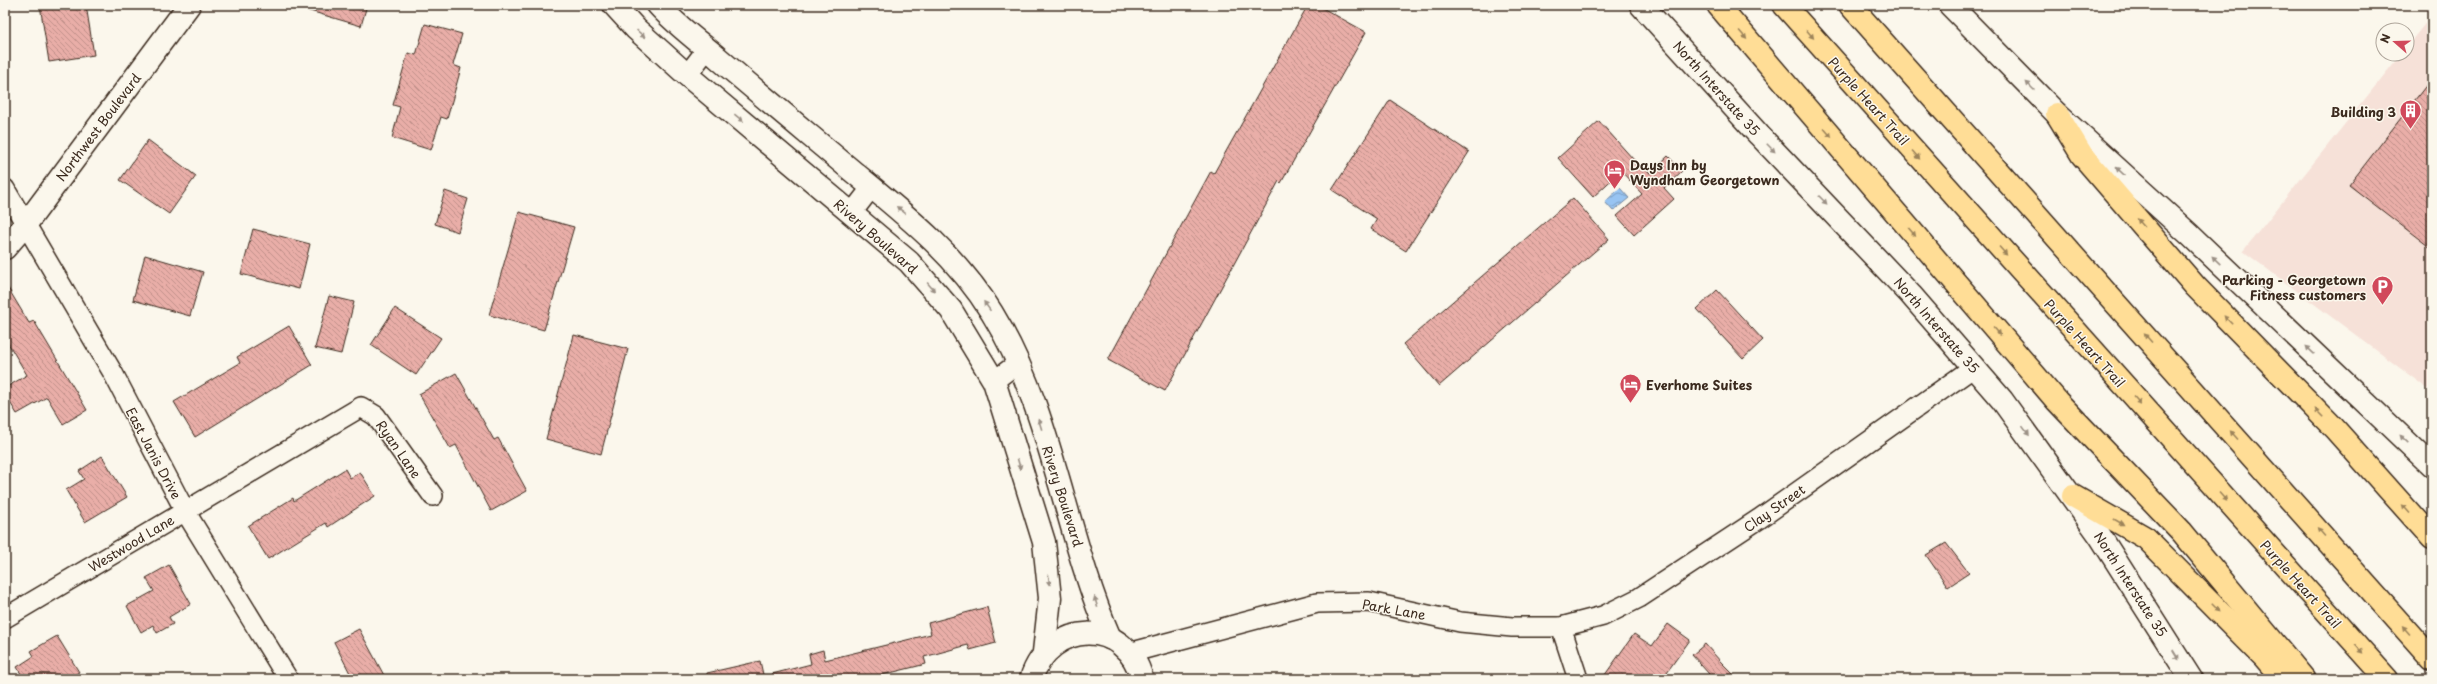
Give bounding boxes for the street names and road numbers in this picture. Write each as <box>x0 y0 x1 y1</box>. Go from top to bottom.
street label: North Interstate 35 <box>1669 36 1765 140</box>
street label: Purple Heart Trail <box>1824 53 1914 149</box>
street label: Northwest Boulevard <box>51 69 145 185</box>
street label: Rivery Boulevard <box>830 194 922 278</box>
street label: North Interstate 35 <box>1890 273 1984 377</box>
street label: Purple Heart Trail <box>2040 295 2130 391</box>
street label: East Janis Drive <box>122 404 186 502</box>
street label: Ryan Lane <box>372 416 426 482</box>
street label: Rivery Boulevard <box>1038 443 1088 549</box>
street label: Clay Street <box>1739 480 1809 536</box>
street label: Westwood Lane <box>84 510 178 576</box>
street label: North Interstate 35 <box>2090 528 2172 640</box>
street label: Purple Heart Trail <box>2256 536 2346 632</box>
street label: Park Lane <box>1361 594 1427 624</box>

